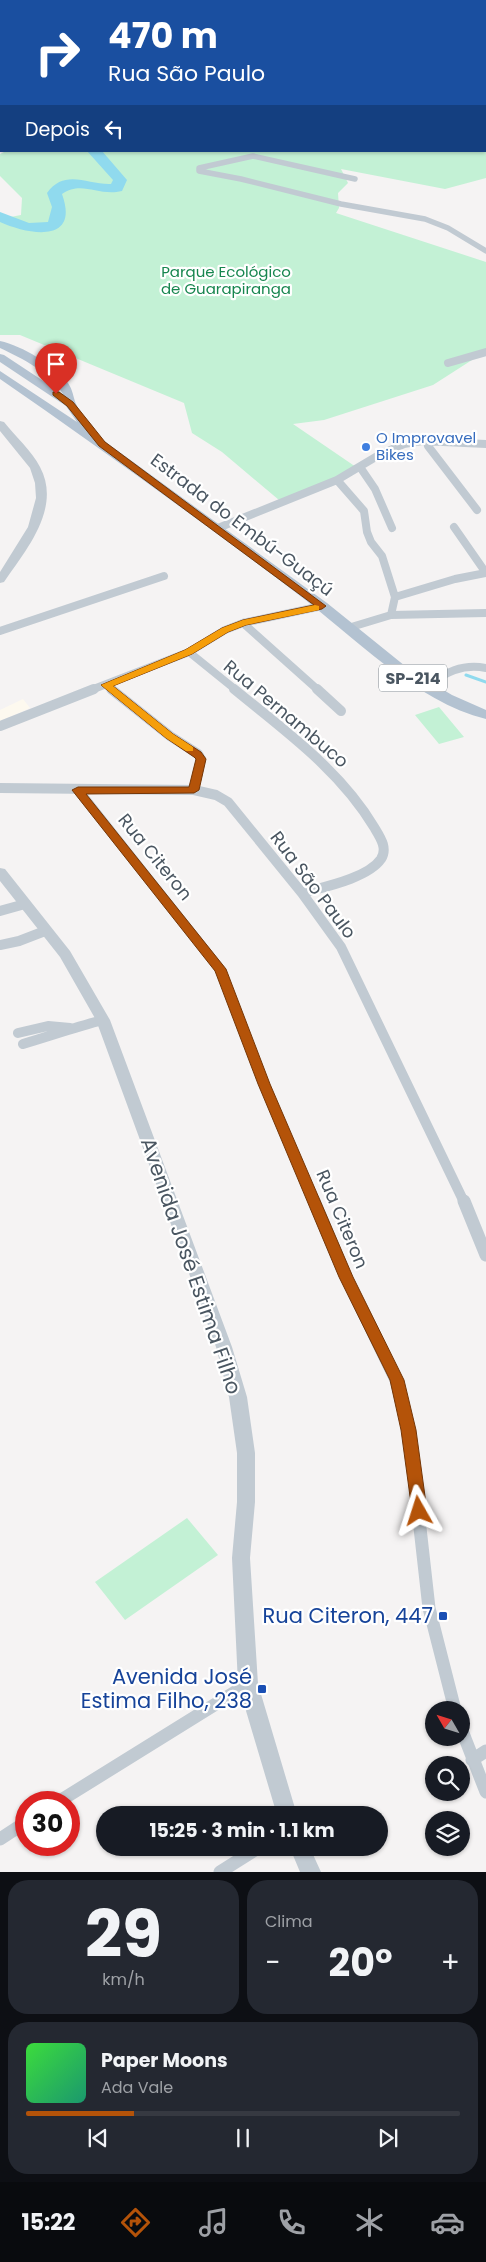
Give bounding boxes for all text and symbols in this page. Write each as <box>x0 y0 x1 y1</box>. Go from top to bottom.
text: 470 m <box>108 11 218 60</box>
icon: right <box>25 20 90 85</box>
text: Rua São Paulo <box>108 58 265 89</box>
icon: left <box>100 115 128 143</box>
text: Depois <box>25 116 90 143</box>
park label: Parque Ecológico de Guarapiranga <box>161 261 291 299</box>
pin <box>35 343 77 394</box>
icon: arrive <box>42 350 70 378</box>
place label: O Improvavel Bikes <box>376 427 476 465</box>
marker: O Improvavel Bikes <box>360 441 372 453</box>
street label: Estrada do Embú-Guaçú <box>146 447 339 602</box>
street label: Rua Pernambuco <box>218 654 354 773</box>
road number: SP-214 <box>379 664 447 691</box>
street label: Rua Citeron <box>113 808 198 905</box>
street label: Rua São Paulo <box>265 826 362 944</box>
street label: Avenida José Estima Filho <box>134 1134 249 1398</box>
street label: Rua Citeron <box>310 1165 375 1272</box>
position arrow <box>392 1484 444 1536</box>
place label: Rua Citeron, 447 <box>263 1601 433 1630</box>
marker: Rua Citeron, 447 <box>437 1610 449 1622</box>
place label: Avenida José Estima Filho, 238 <box>81 1662 252 1715</box>
marker: Avenida José Estima Filho, 238 <box>256 1683 268 1695</box>
north arrow <box>425 1701 470 1746</box>
map controls <box>425 1701 470 1856</box>
button: search <box>425 1756 470 1801</box>
speed limit sign: 30 <box>15 1791 80 1856</box>
button: layers <box>425 1811 470 1856</box>
text: 15:25 · 3 min · 1.1 km <box>149 1817 335 1844</box>
text: 29 <box>85 1889 162 1980</box>
text: Clima <box>265 1910 313 1933</box>
text: 20° <box>329 1936 393 1989</box>
text: − <box>265 1943 280 1982</box>
text: + <box>441 1943 460 1982</box>
text: km/h <box>102 1968 145 1991</box>
text: Paper Moons <box>101 2047 228 2074</box>
text: Ada Vale <box>101 2076 173 2099</box>
icon: previous <box>84 2124 112 2152</box>
icon: pause <box>229 2124 257 2152</box>
icon: next <box>374 2124 402 2152</box>
icon: directions <box>118 2205 153 2240</box>
icon: music <box>196 2205 231 2240</box>
icon: phone <box>274 2205 309 2240</box>
icon: climate <box>352 2205 387 2240</box>
icon: car <box>430 2205 465 2240</box>
text: 15:22 <box>21 2207 75 2238</box>

